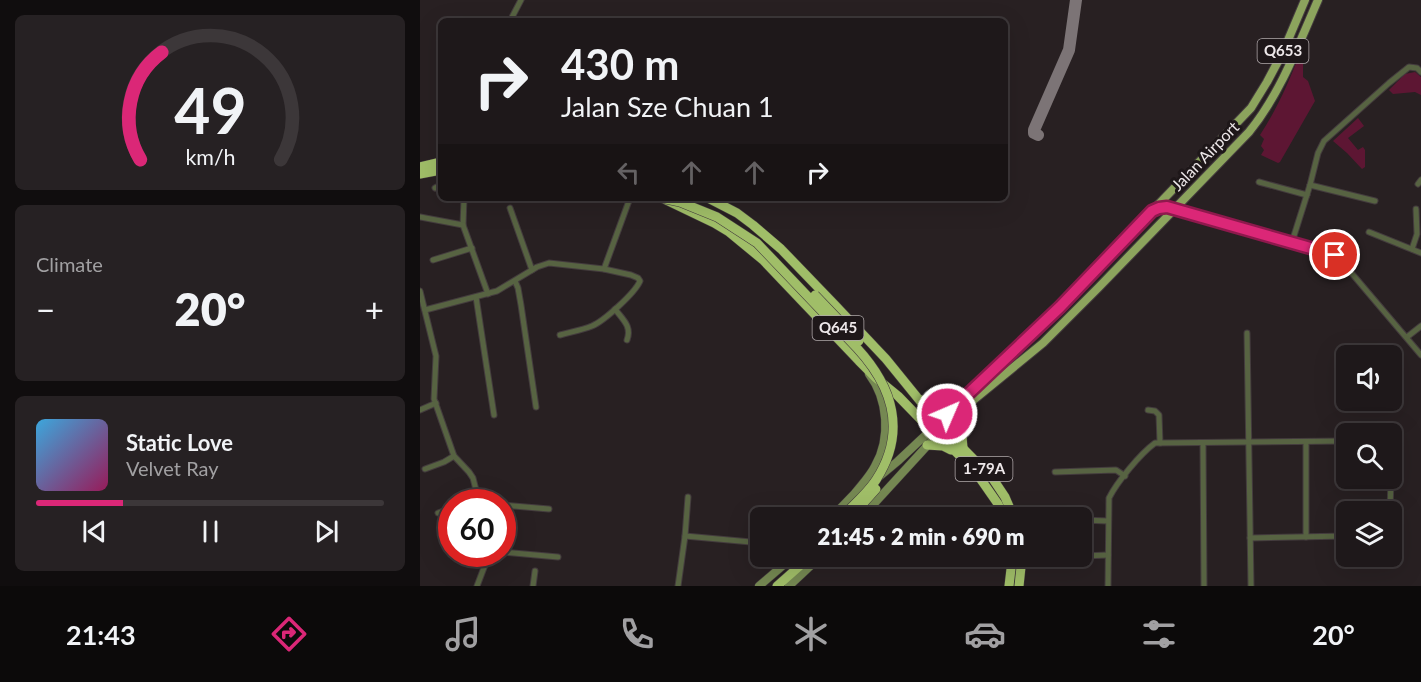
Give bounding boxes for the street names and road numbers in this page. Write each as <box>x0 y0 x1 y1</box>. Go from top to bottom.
road number: Q653 <box>1258 39 1308 63</box>
street label: Jalan Airport <box>1167 117 1242 194</box>
road number: Q645 <box>812 316 864 340</box>
road number: 1-79A <box>956 457 1012 481</box>

